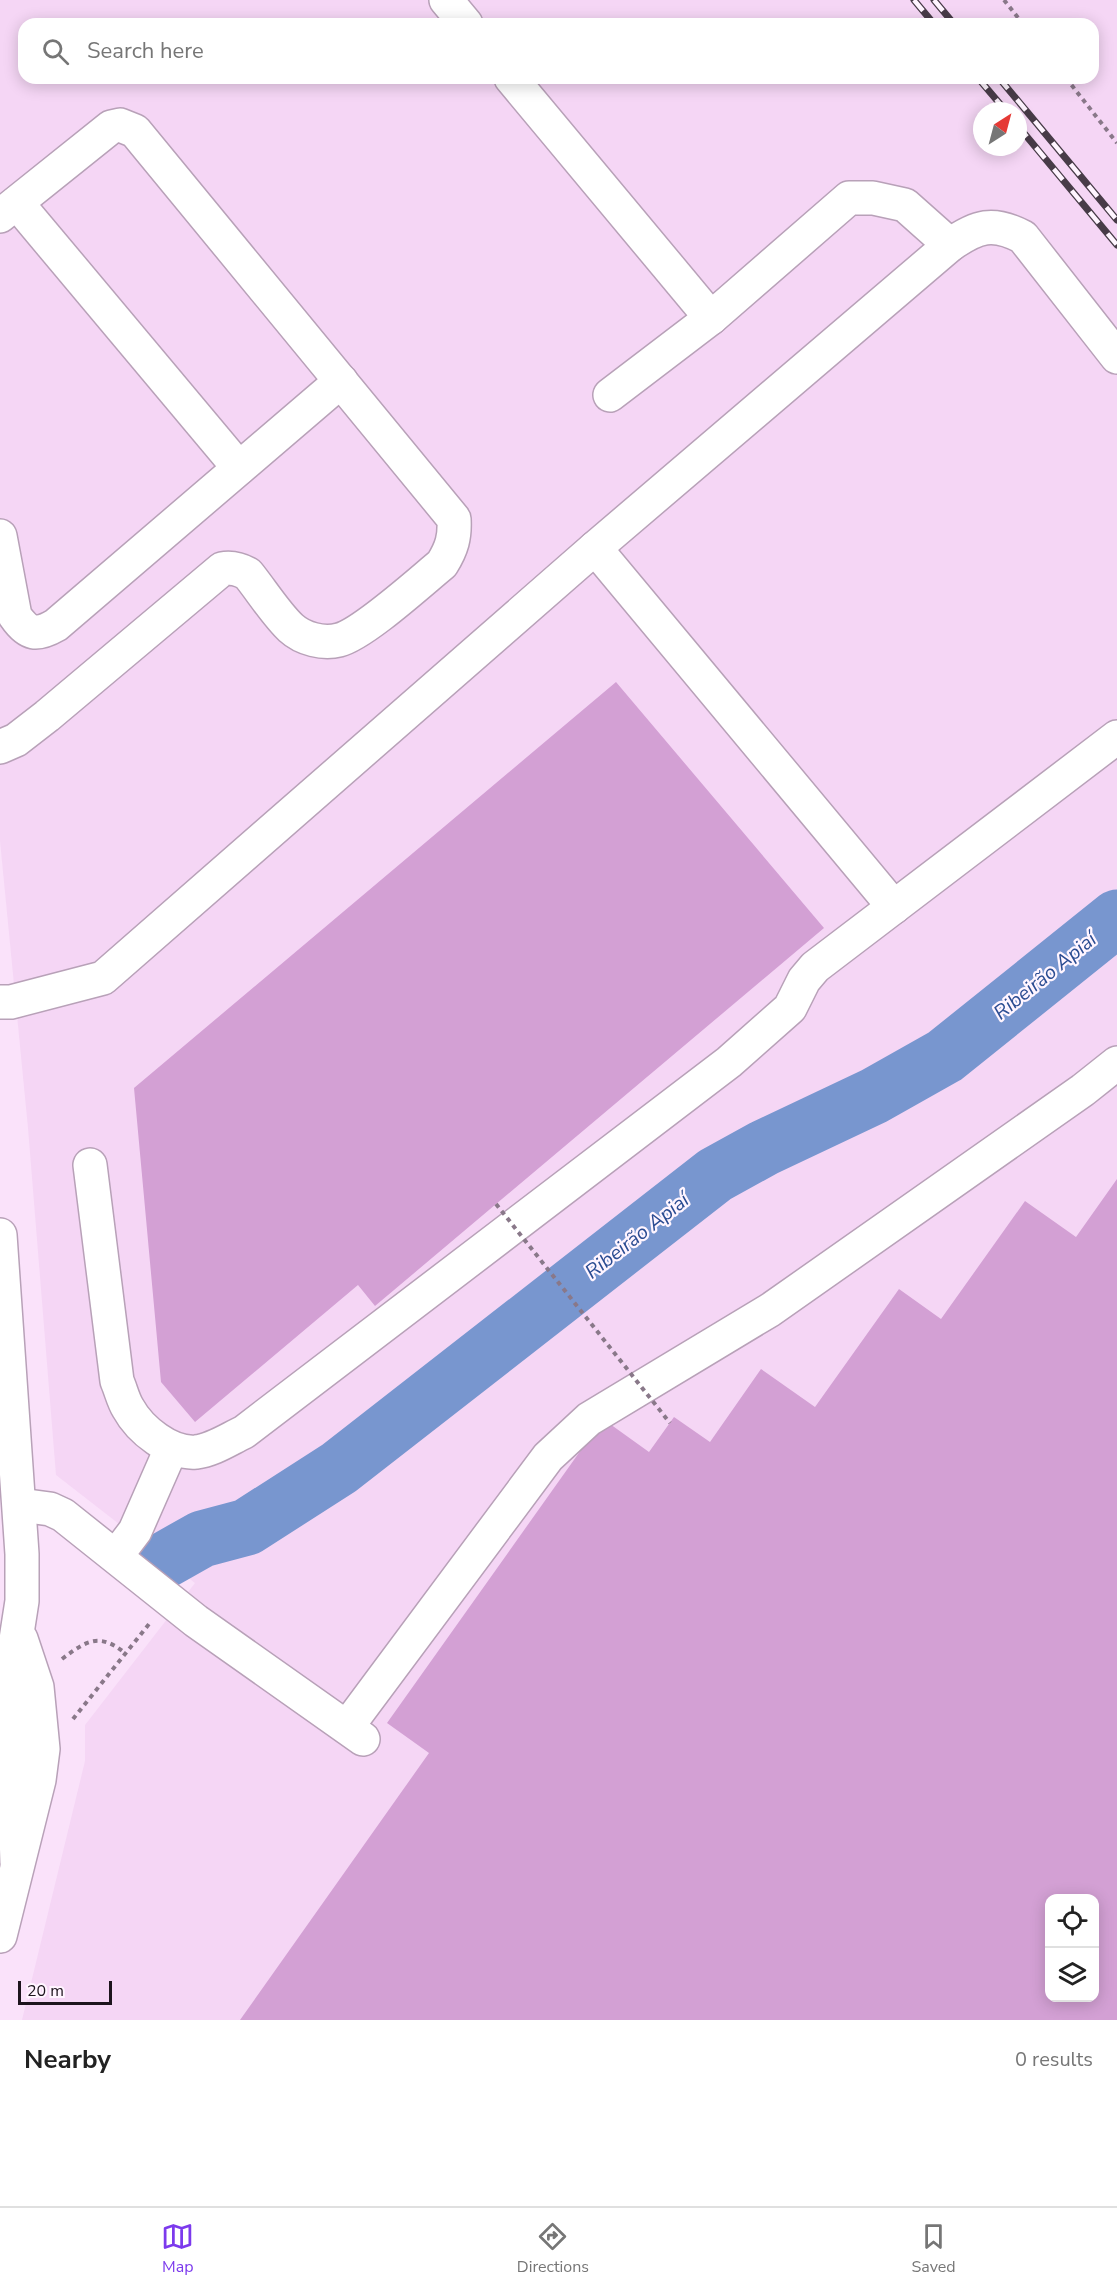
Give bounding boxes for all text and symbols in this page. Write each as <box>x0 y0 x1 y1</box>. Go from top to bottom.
search box <box>18 18 1099 84</box>
icon: search <box>39 35 72 68</box>
text: Search here <box>87 36 204 66</box>
north arrow <box>973 102 1027 156</box>
water label: Ribeirão Apiaí <box>988 924 1105 1026</box>
water label: Ribeirão Apiaí <box>579 1185 697 1285</box>
map controls <box>1045 1894 1099 2002</box>
button: locate <box>1045 1894 1099 1948</box>
button: layers <box>1045 1948 1099 2002</box>
scale bar <box>18 1978 112 2006</box>
text: 20 m <box>27 1980 64 2002</box>
text: Nearby <box>24 2042 111 2077</box>
text: 0 results <box>1015 2046 1093 2073</box>
tab: Map <box>161 2220 194 2278</box>
tab: Directions <box>517 2220 589 2278</box>
tab: Saved <box>912 2220 956 2278</box>

